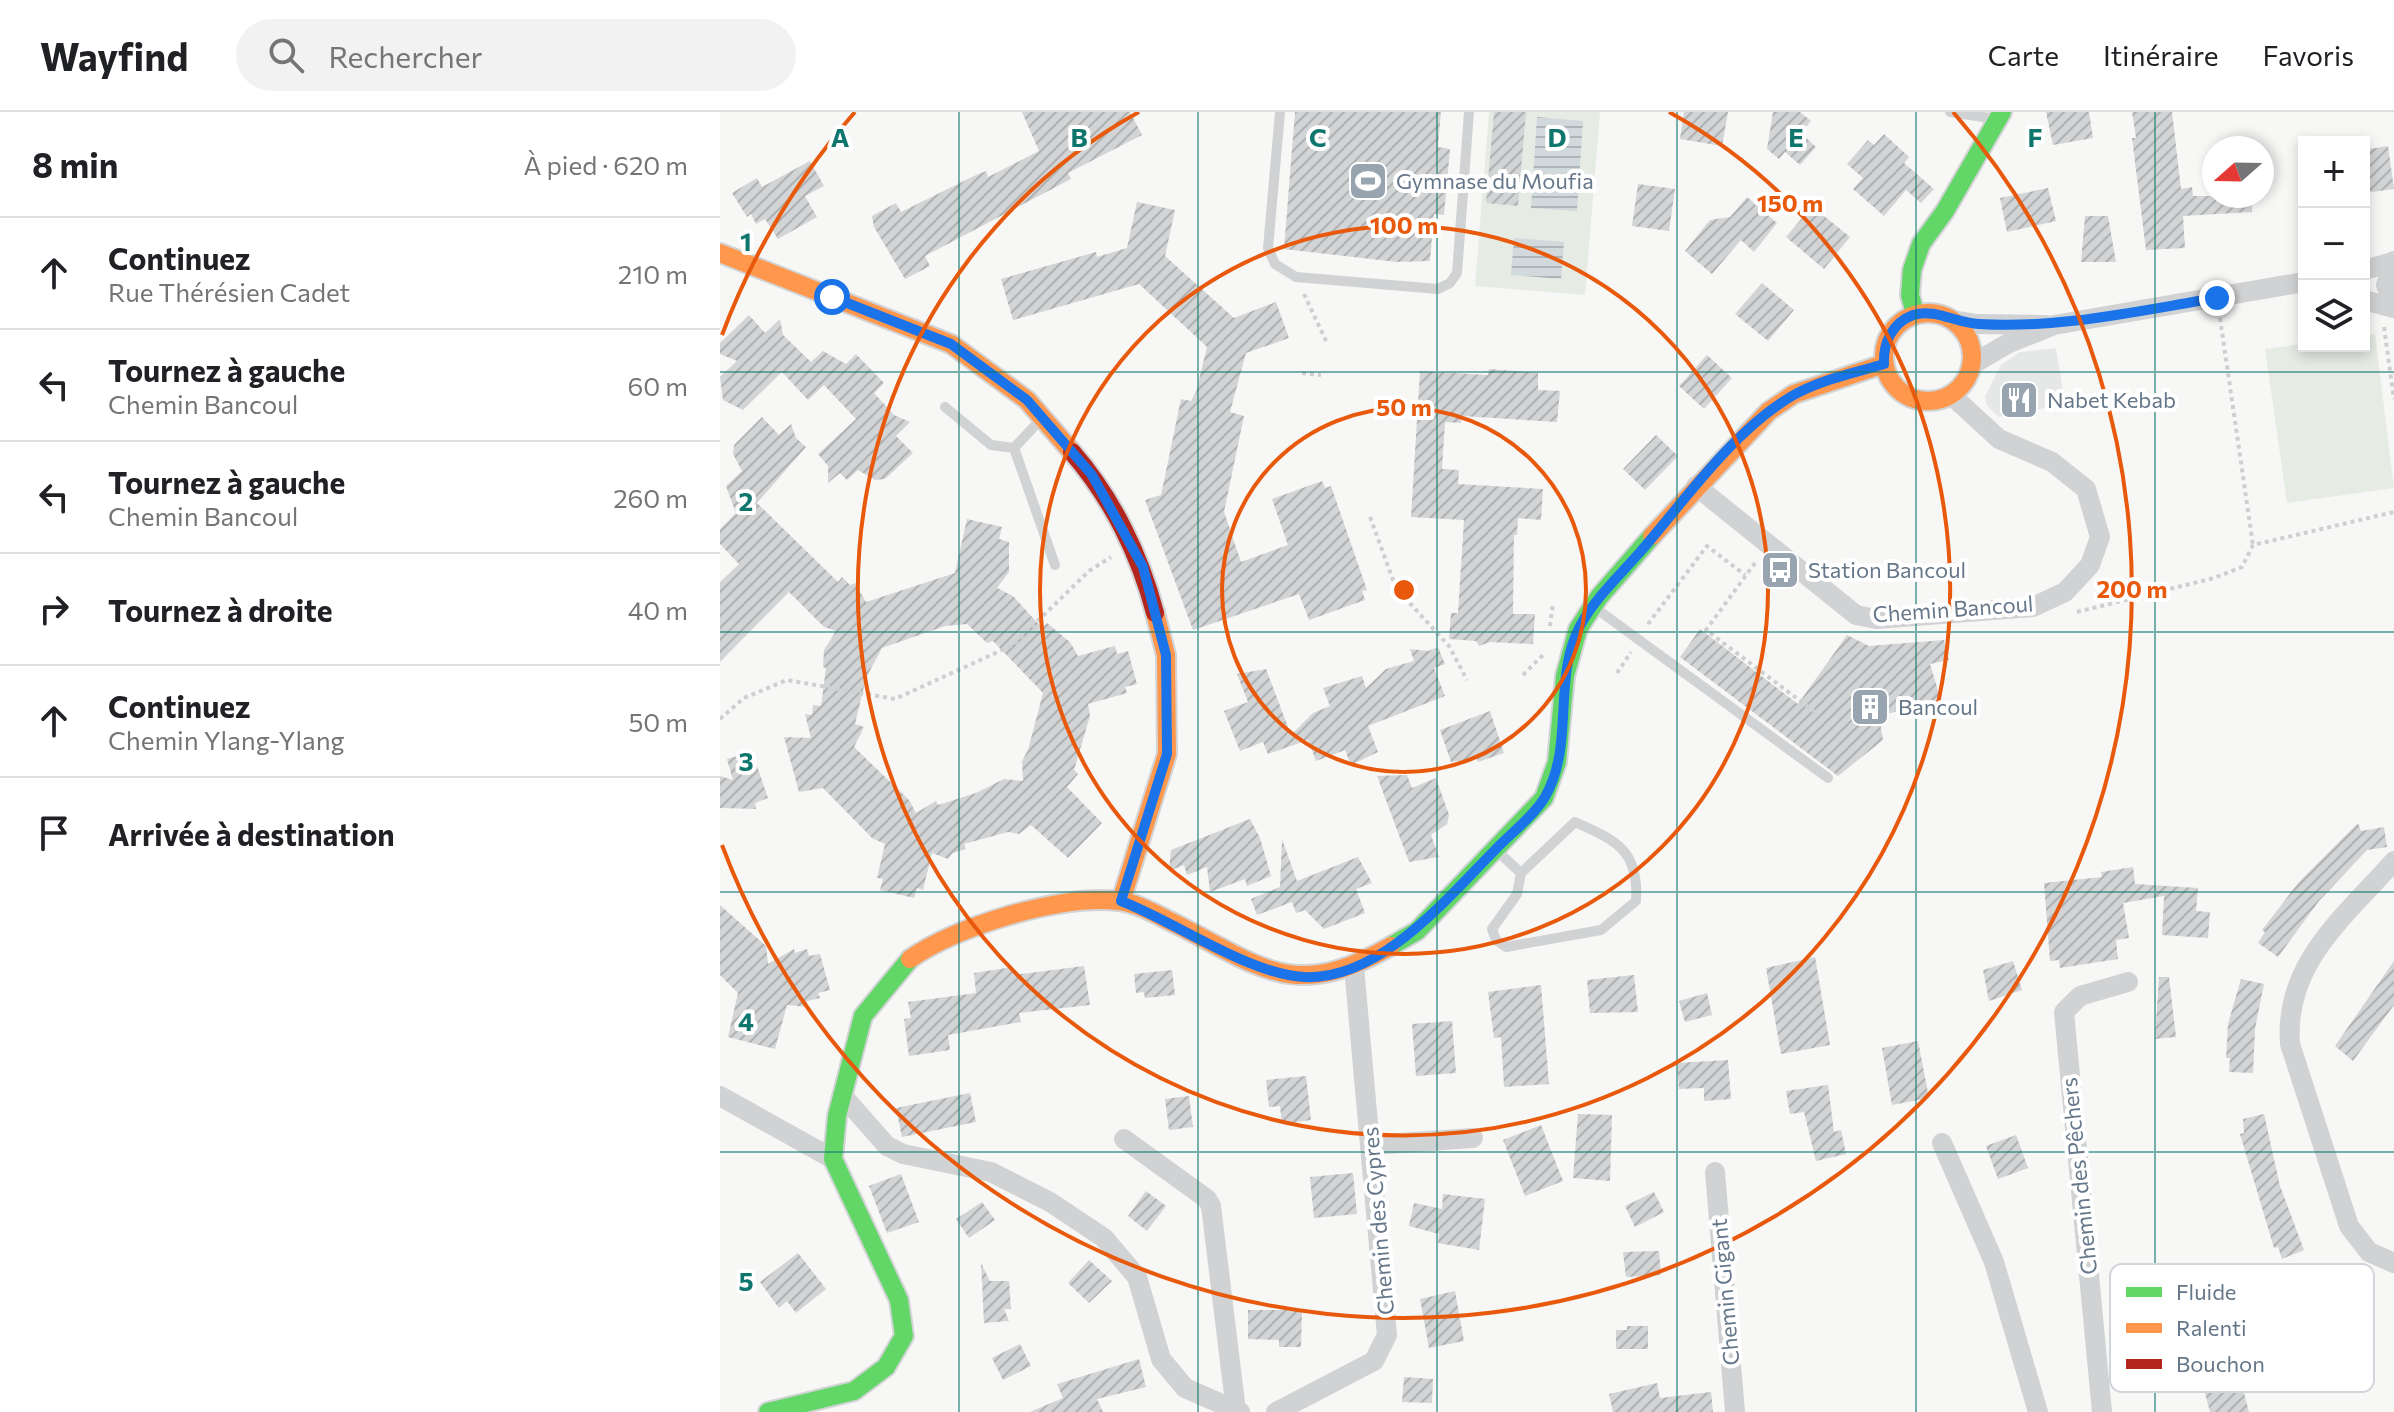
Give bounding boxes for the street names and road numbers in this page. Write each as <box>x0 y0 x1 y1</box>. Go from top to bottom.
street label: Chemin Bancoul <box>1872 589 2034 628</box>
street label: Chemin des Pêchers <box>2055 1076 2102 1276</box>
street label: Chemin des Cypres <box>1356 1126 1399 1316</box>
street label: Chemin Gigant <box>1705 1217 1744 1367</box>

